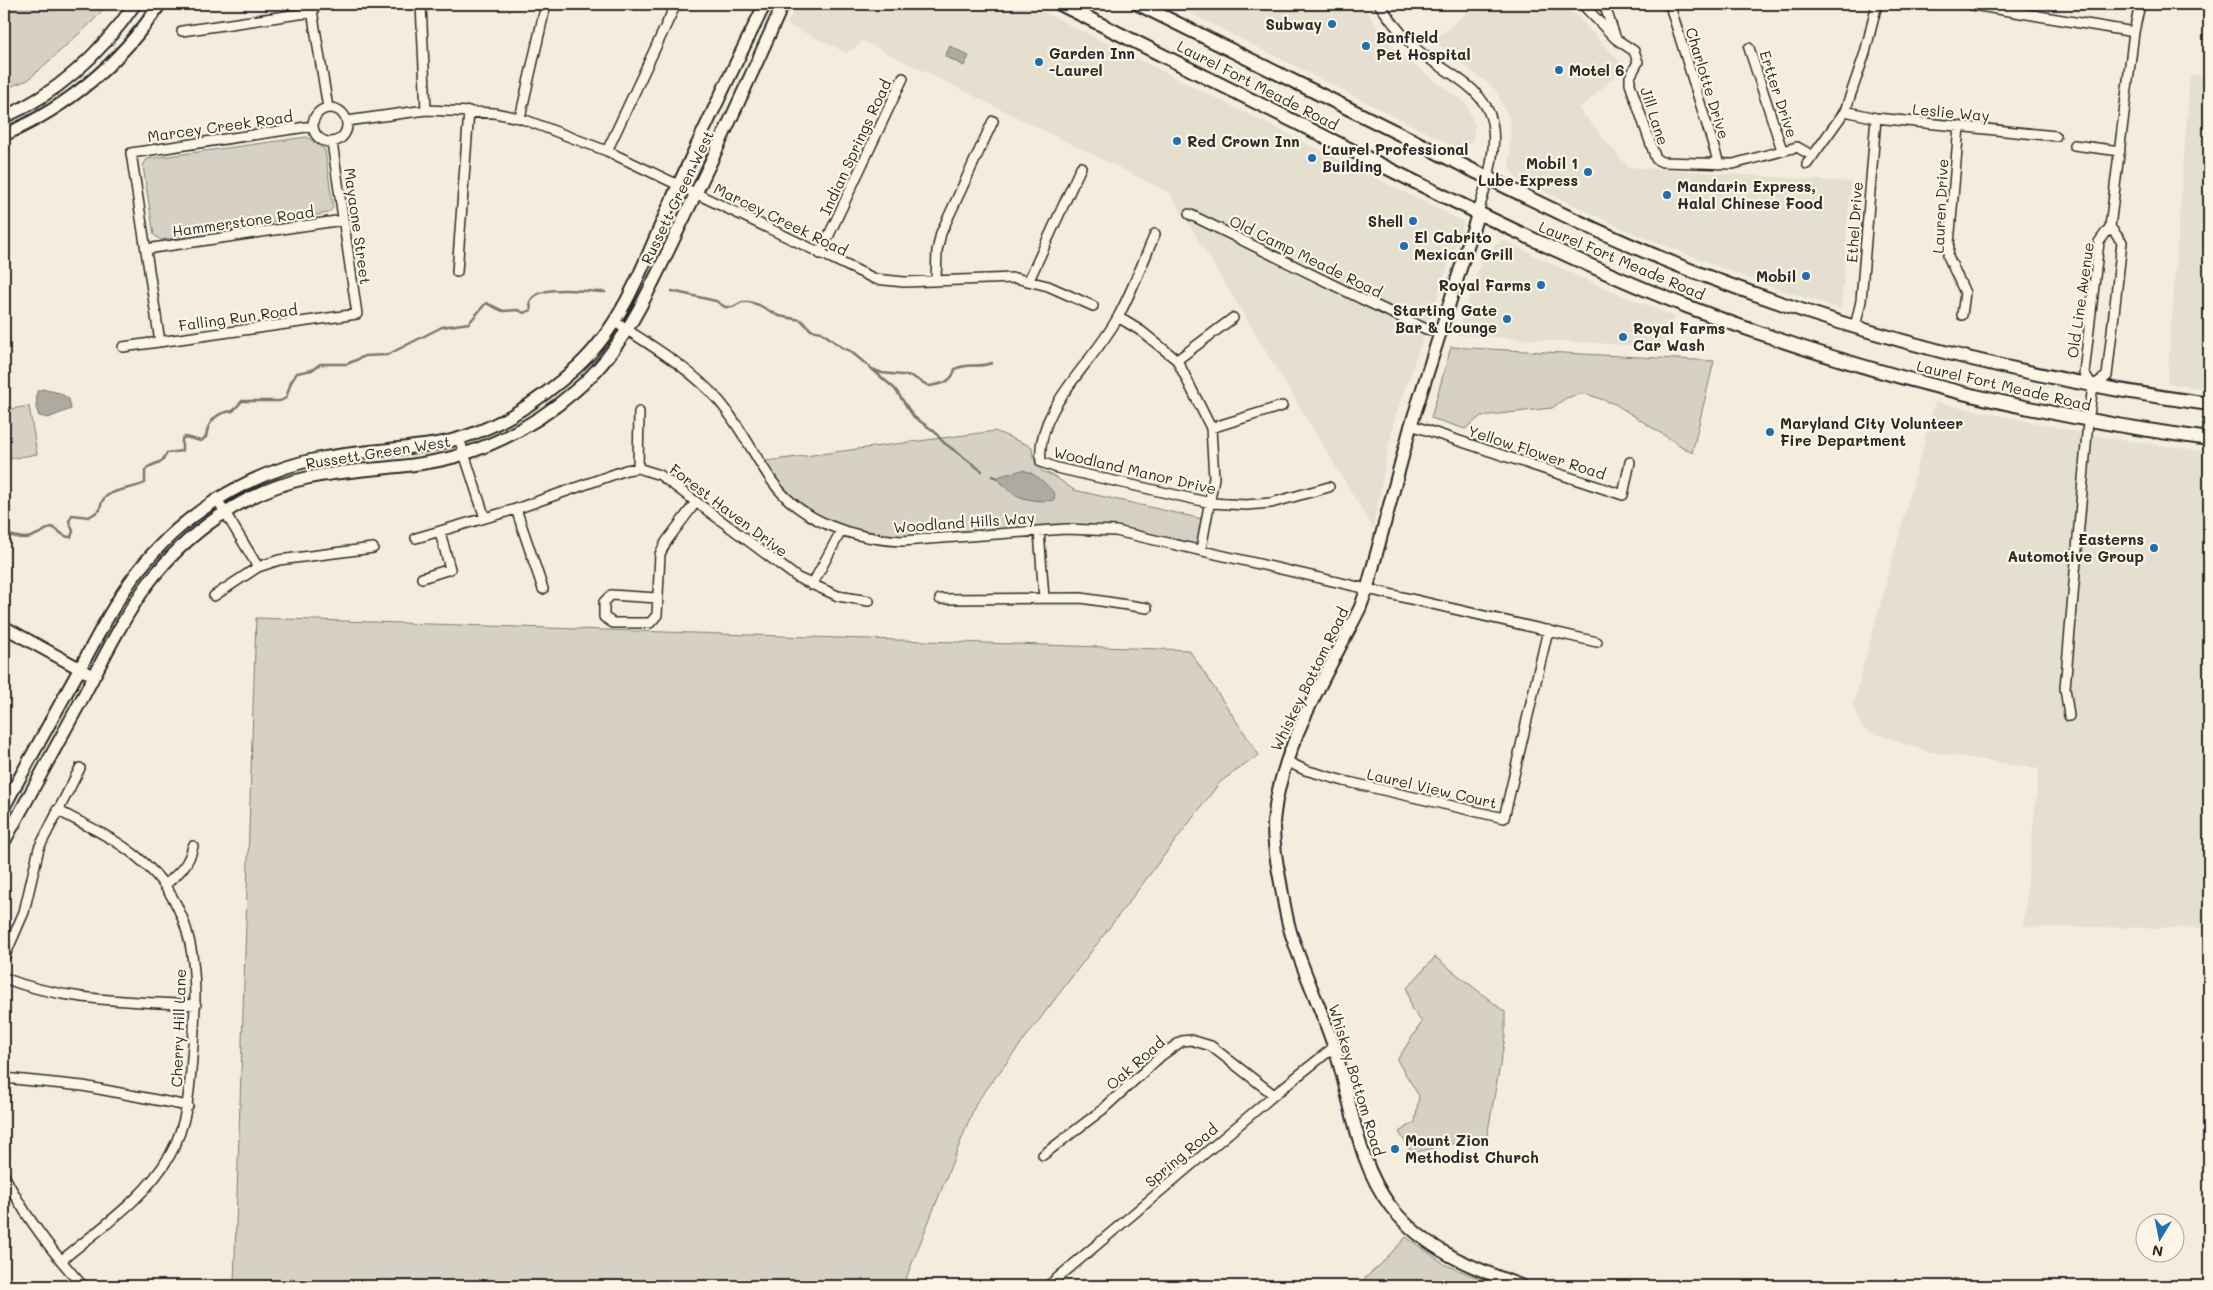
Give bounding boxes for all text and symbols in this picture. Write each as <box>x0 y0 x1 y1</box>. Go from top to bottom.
place label: Subway <box>1266 14 1322 34</box>
marker: Subway <box>1326 18 1338 30</box>
street label: Charlotte Drive <box>1682 25 1734 141</box>
place label: Banfield Pet Hospital <box>1376 27 1470 64</box>
street label: Laurel Fort Meade Road <box>1174 36 1342 134</box>
marker: Banfield Pet Hospital <box>1360 40 1372 52</box>
place label: Garden Inn -Laurel <box>1049 43 1135 80</box>
street label: Ertter Drive <box>1755 48 1803 140</box>
marker: Garden Inn -Laurel <box>1033 56 1045 68</box>
place label: Motel 6 <box>1569 60 1624 80</box>
marker: Motel 6 <box>1553 64 1565 76</box>
street label: Indian Springs Road <box>815 76 895 218</box>
street label: Jill Lane <box>1636 84 1674 148</box>
street label: Leslie Way <box>1912 99 1991 125</box>
street label: Marcey Creek Road <box>146 106 294 146</box>
street label: Russett Green West <box>636 127 718 267</box>
place label: Red Crown Inn <box>1187 131 1300 151</box>
marker: Red Crown Inn <box>1171 135 1183 147</box>
place label: Laurel Professional Building <box>1322 139 1468 176</box>
marker: Laurel Professional Building <box>1306 152 1318 164</box>
place label: Mobil 1 Lube Express <box>1478 153 1578 190</box>
street label: Lauren Drive <box>1928 158 1952 254</box>
street label: Mayaone Street <box>340 166 376 286</box>
marker: Mobil 1 Lube Express <box>1582 166 1594 178</box>
place label: Mandarin Express, Halal Chinese Food <box>1677 176 1823 213</box>
street label: Marcey Creek Road <box>711 178 851 260</box>
street label: Ethel Drive <box>1841 181 1867 263</box>
marker: Mandarin Express, Halal Chinese Food <box>1661 189 1673 201</box>
street label: Hammerstone Road <box>171 201 315 241</box>
street label: Old Camp Meade Road <box>1226 210 1386 302</box>
place label: Shell <box>1368 211 1403 231</box>
marker: Shell <box>1407 215 1419 227</box>
street label: Laurel Fort Meade Road <box>1536 216 1708 304</box>
place label: El Cabrito Mexican Grill <box>1414 227 1513 264</box>
marker: El Cabrito Mexican Grill <box>1398 240 1410 252</box>
street label: Old Line Avenue <box>2062 241 2098 359</box>
place label: Mobil <box>1756 266 1796 286</box>
marker: Mobil <box>1800 270 1812 282</box>
place label: Royal Farms <box>1439 275 1531 295</box>
marker: Royal Farms <box>1535 279 1547 291</box>
street label: Falling Run Road <box>177 299 299 335</box>
place label: Starting Gate Bar & Lounge <box>1393 300 1497 337</box>
marker: Starting Gate Bar & Lounge <box>1501 313 1513 325</box>
place label: Royal Farms Car Wash <box>1633 318 1725 355</box>
marker: Royal Farms Car Wash <box>1617 331 1629 343</box>
street label: Laurel Fort Meade Road <box>1915 355 2093 415</box>
place label: Maryland City Volunteer Fire Department <box>1780 413 1963 450</box>
street label: Yellow Flower Road <box>1466 420 1608 484</box>
marker: Maryland City Volunteer Fire Department <box>1764 426 1776 438</box>
street label: Russett Green West <box>304 431 452 473</box>
street label: Woodland Manor Drive <box>1052 442 1218 498</box>
street label: Forest Haven Drive <box>666 459 792 561</box>
street label: Woodland Hills Way <box>893 507 1035 537</box>
place label: Easterns Automotive Group <box>2007 529 2144 566</box>
marker: Easterns Automotive Group <box>2148 542 2160 554</box>
street label: Whiskey Bottom Road <box>1265 604 1353 754</box>
street label: Laurel View Court <box>1365 763 1499 813</box>
street label: Cherry Hill Lane <box>166 968 190 1088</box>
street label: Whiskey Bottom Road <box>1324 1002 1390 1158</box>
street label: Oak Road <box>1102 1032 1168 1094</box>
street label: Spring Road <box>1140 1119 1222 1191</box>
place label: Mount Zion Methodist Church <box>1405 1130 1539 1167</box>
marker: Mount Zion Methodist Church <box>1389 1143 1401 1155</box>
north arrow <box>2136 1212 2186 1262</box>
text: N <box>2151 1241 2165 1262</box>

